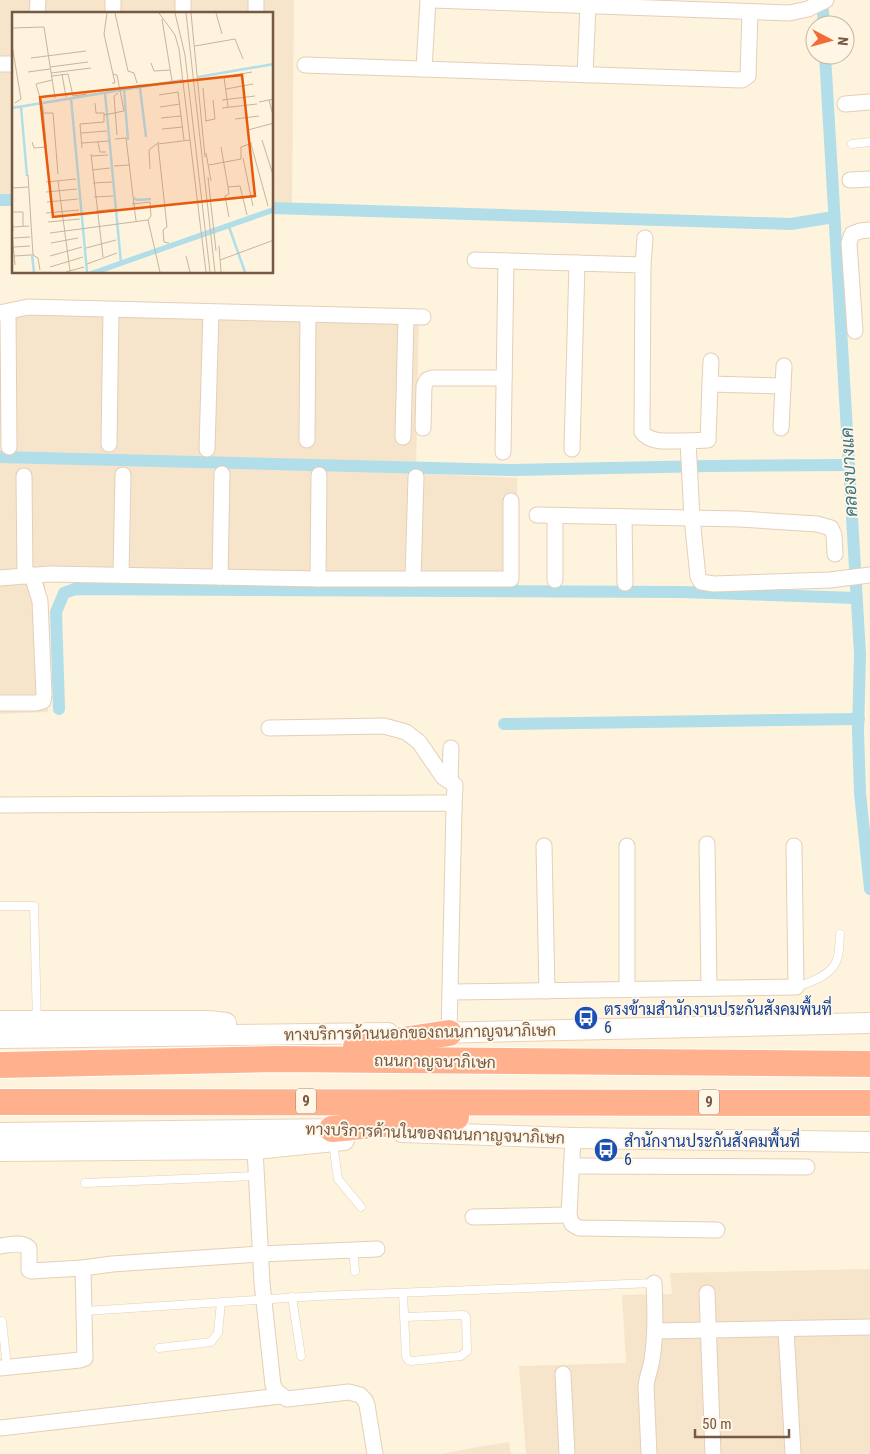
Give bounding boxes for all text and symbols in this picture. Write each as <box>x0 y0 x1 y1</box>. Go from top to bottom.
inset map <box>12 12 274 274</box>
north arrow <box>805 15 855 65</box>
text: N <box>835 36 851 46</box>
water label: คลองบางแค <box>836 426 861 517</box>
place label: ตรงข้ามสำนักงานประกันสังคมพื้นที่ 6 <box>604 995 832 1037</box>
bus stop icon: ตรงข้ามสำนักงานประกันสังคมพื้นที่ 6 <box>573 1005 599 1031</box>
street label: ทางบริการด้านนอกของถนนกาญจนาภิเษก <box>284 1020 556 1044</box>
street label: ถนนกาญจนาภิเษก <box>374 1051 496 1072</box>
road number: 9 <box>296 1088 316 1114</box>
road number: 9 <box>699 1090 719 1114</box>
street label: ทางบริการด้านในของถนนกาญจนาภิเษก <box>305 1117 565 1148</box>
place label: สำนักงานประกันสังคมพื้นที่ 6 <box>624 1127 800 1169</box>
bus stop icon: สำนักงานประกันสังคมพื้นที่ 6 <box>593 1137 619 1163</box>
scale bar <box>695 1406 789 1438</box>
text: 50 m <box>702 1415 732 1433</box>

